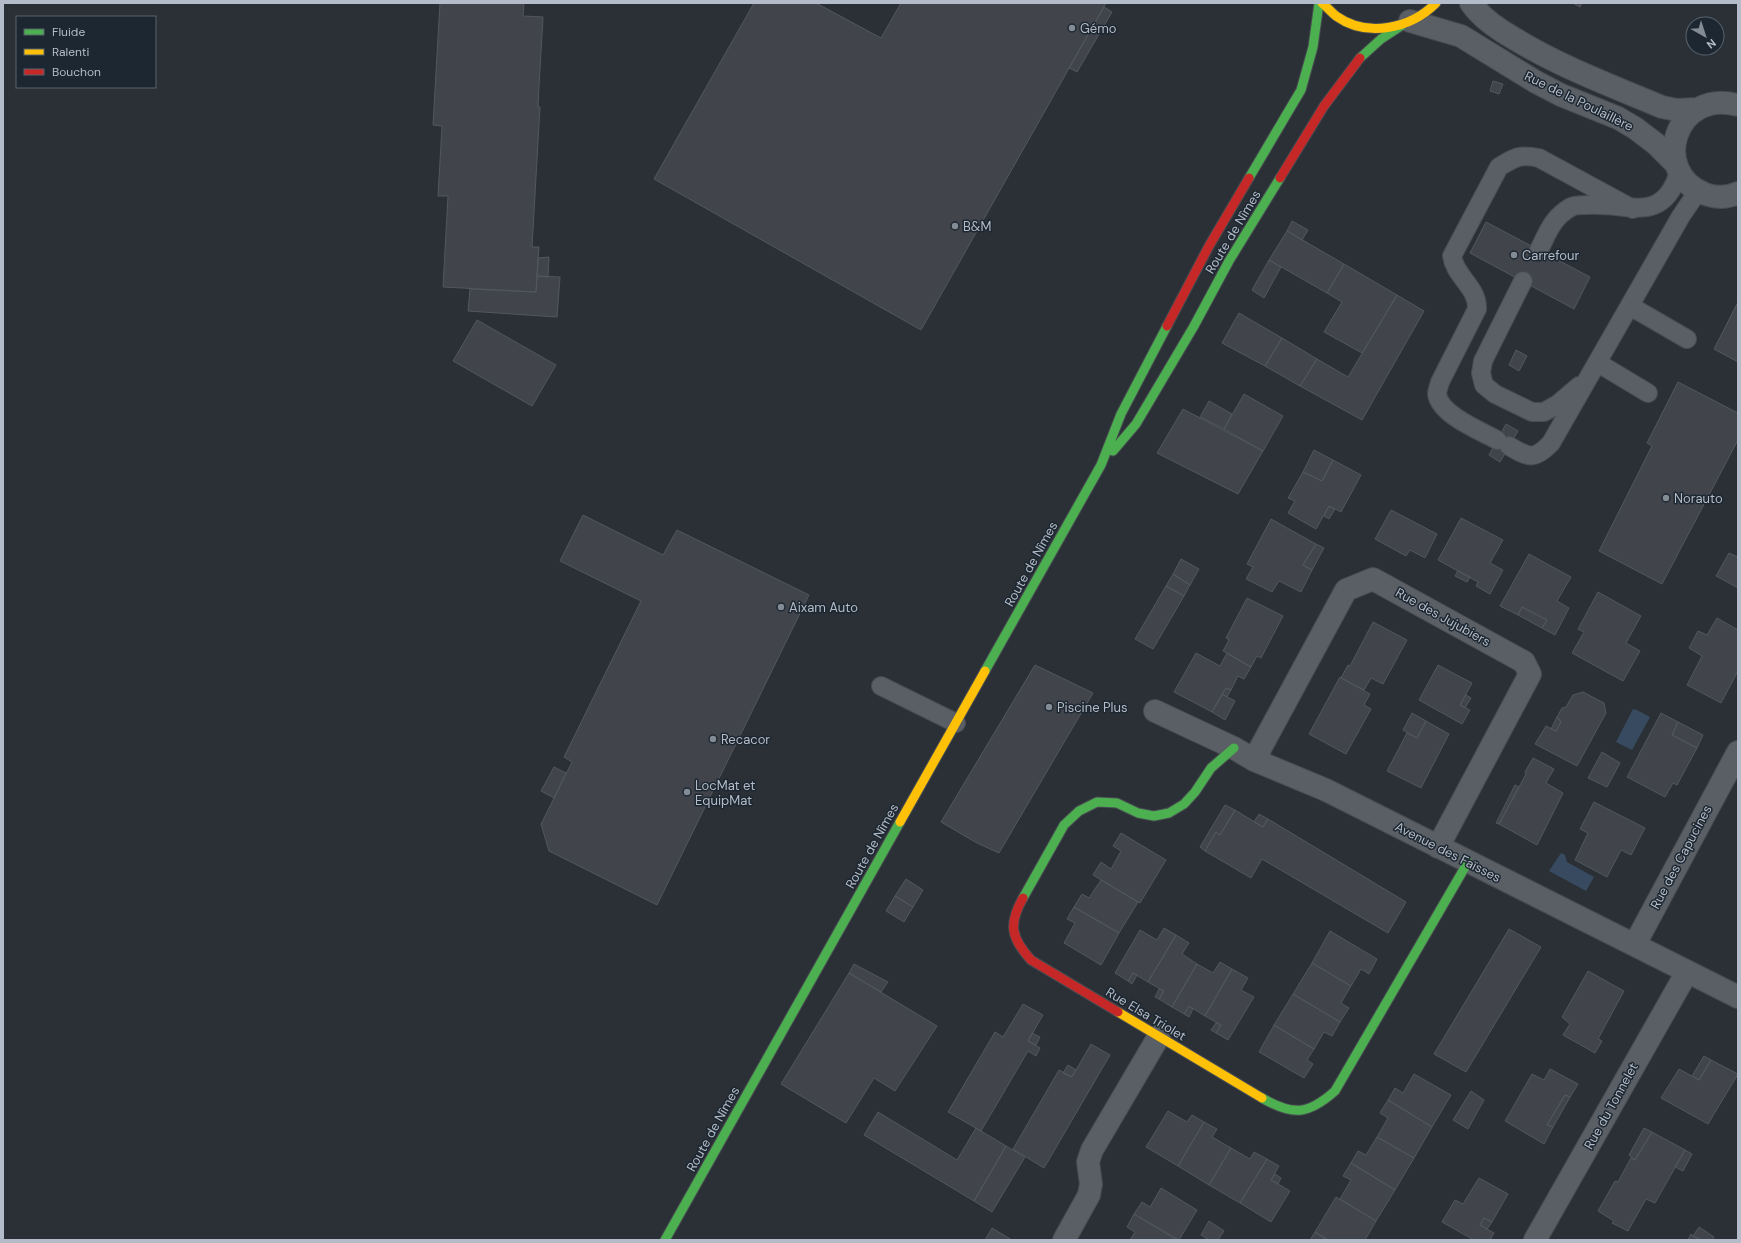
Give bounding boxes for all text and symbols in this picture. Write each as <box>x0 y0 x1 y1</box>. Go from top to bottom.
legend <box>16 16 156 88</box>
north arrow <box>1685 16 1725 56</box>
place label: Gémo <box>1080 20 1117 37</box>
marker: Gémo <box>1067 23 1077 33</box>
text: Fluide <box>52 24 85 40</box>
text: N <box>1704 36 1719 52</box>
text: Ralenti <box>52 44 90 60</box>
text: Bouchon <box>52 64 101 80</box>
street label: Rue de la Poulaillère <box>1522 67 1636 135</box>
street label: Route de Nîmes <box>1201 187 1265 277</box>
place label: B&M <box>963 218 991 235</box>
marker: B&M <box>950 221 960 231</box>
place label: Carrefour <box>1522 247 1579 264</box>
marker: Carrefour <box>1509 250 1519 260</box>
place label: Norauto <box>1674 490 1723 507</box>
marker: Norauto <box>1661 493 1671 503</box>
street label: Route de Nîmes <box>1001 518 1061 610</box>
street label: Rue des Jujubiers <box>1392 584 1494 650</box>
place label: Aixam Auto <box>789 599 858 616</box>
marker: Aixam Auto <box>776 602 786 612</box>
place label: Piscine Plus <box>1057 699 1127 716</box>
marker: Piscine Plus <box>1044 702 1054 712</box>
place label: Recacor <box>721 731 770 748</box>
marker: Recacor <box>708 734 718 744</box>
place label: LocMat et EquipMat <box>695 777 755 809</box>
marker: LocMat et EquipMat <box>682 787 692 797</box>
street label: Route de Nîmes <box>842 800 902 892</box>
street label: Rue des Capucines <box>1646 802 1716 912</box>
street label: Avenue des Faïsses <box>1392 818 1504 886</box>
street label: Rue Elsa Triolet <box>1103 983 1189 1045</box>
street label: Rue du Tonnelet <box>1580 1060 1642 1152</box>
street label: Route de Nîmes <box>683 1083 743 1175</box>

